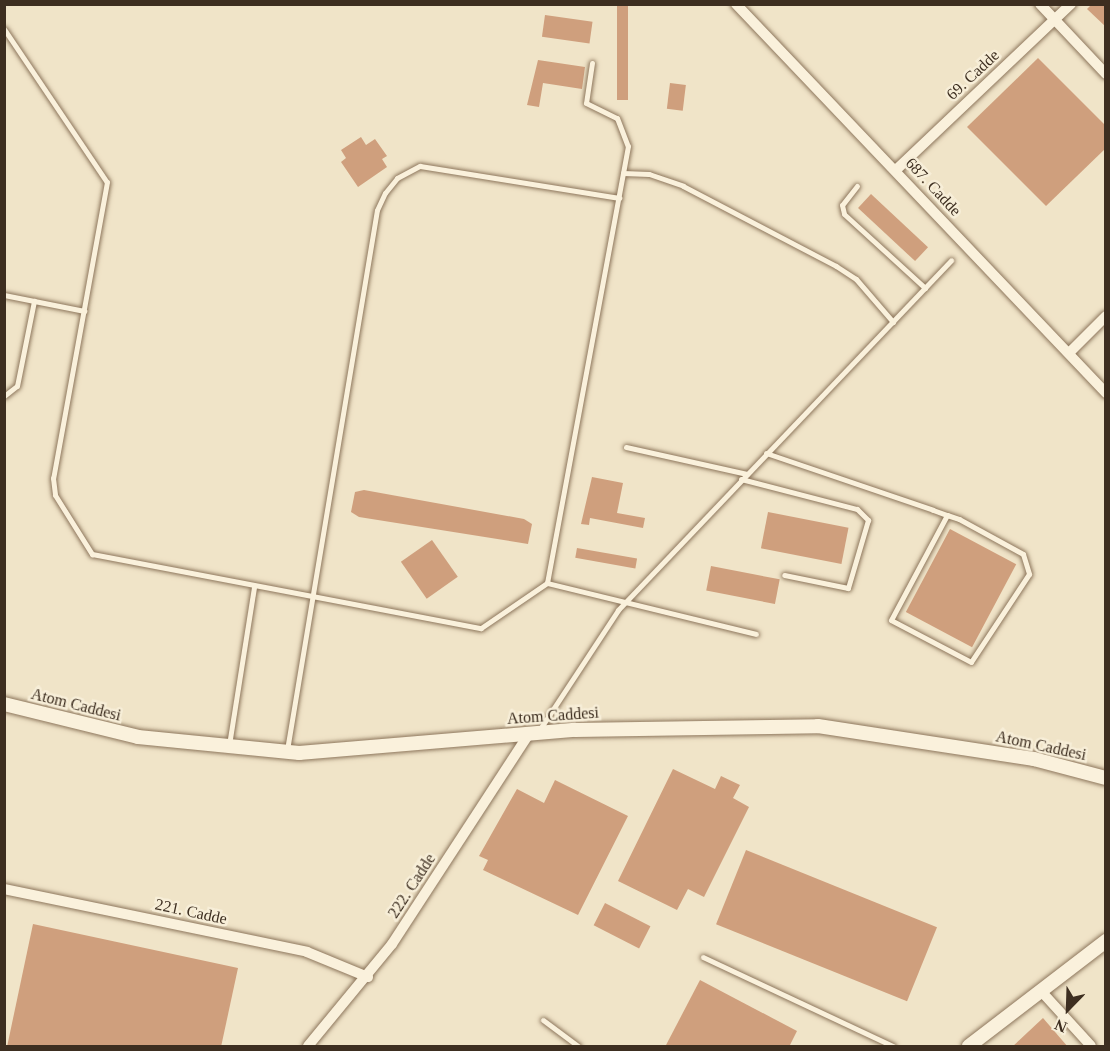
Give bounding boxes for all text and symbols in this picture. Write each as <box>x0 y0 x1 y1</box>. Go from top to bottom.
street label: 69. Cadde <box>943 46 1003 104</box>
street label: 687. Cadde <box>901 154 965 220</box>
street label: Atom Caddesi <box>29 685 123 725</box>
street label: Atom Caddesi <box>506 703 600 729</box>
street label: Atom Caddesi <box>994 727 1088 765</box>
street label: 222. Cadde <box>384 850 440 922</box>
street label: 221. Cadde <box>153 895 229 929</box>
north arrow <box>1038 979 1098 1039</box>
text: N <box>1052 1016 1069 1036</box>

